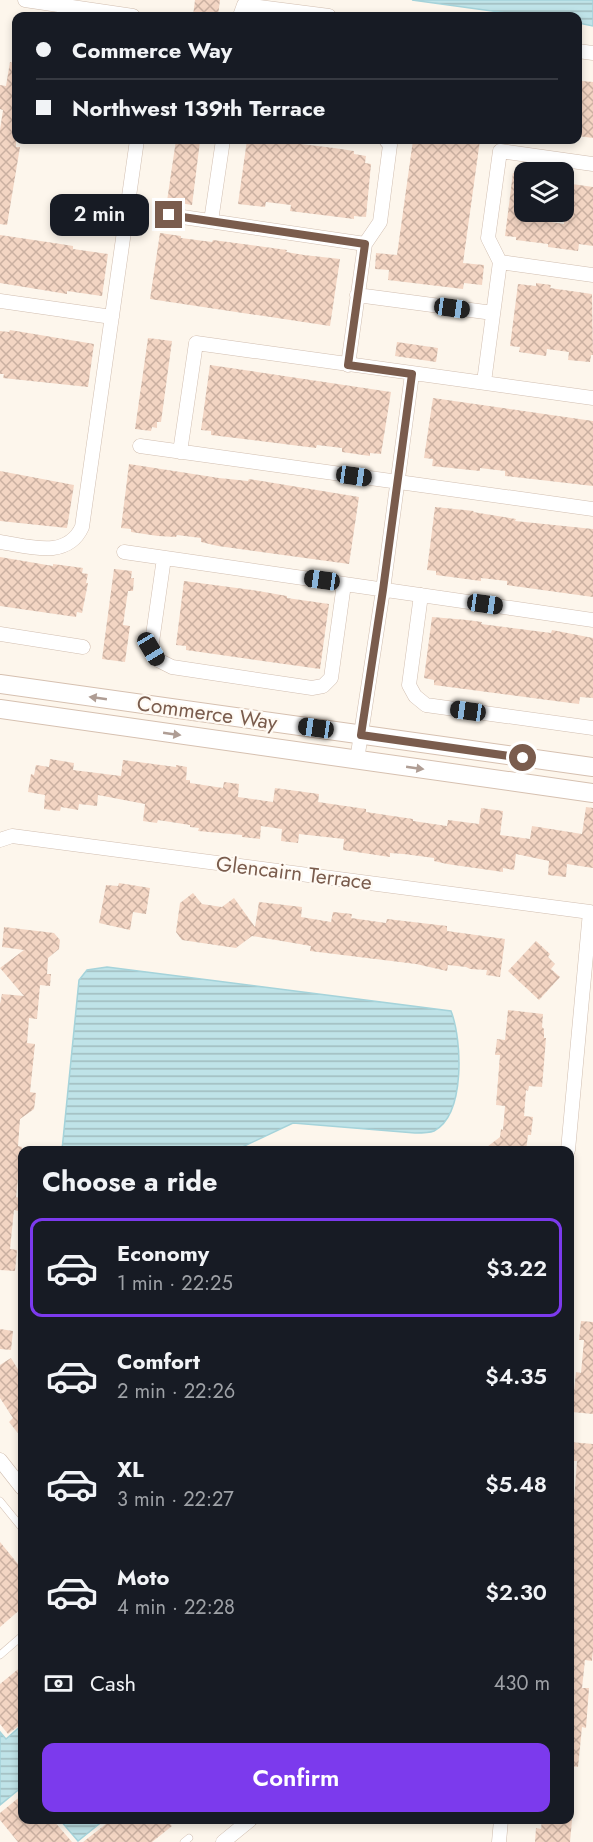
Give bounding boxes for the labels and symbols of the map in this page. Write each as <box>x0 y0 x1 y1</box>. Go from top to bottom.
callout: 2 min <box>49 194 148 236</box>
route end <box>155 201 182 228</box>
car <box>433 297 471 319</box>
car <box>335 465 373 487</box>
car <box>303 569 341 591</box>
car <box>466 593 504 615</box>
car <box>134 629 168 669</box>
street label: Commerce Way <box>135 688 280 738</box>
one-way arrow <box>89 693 108 702</box>
car <box>449 700 487 722</box>
car <box>297 717 335 739</box>
one-way arrow <box>163 729 182 738</box>
route start <box>509 744 536 771</box>
one-way arrow <box>406 763 425 772</box>
street label: Glencairn Terrace <box>214 849 374 897</box>

